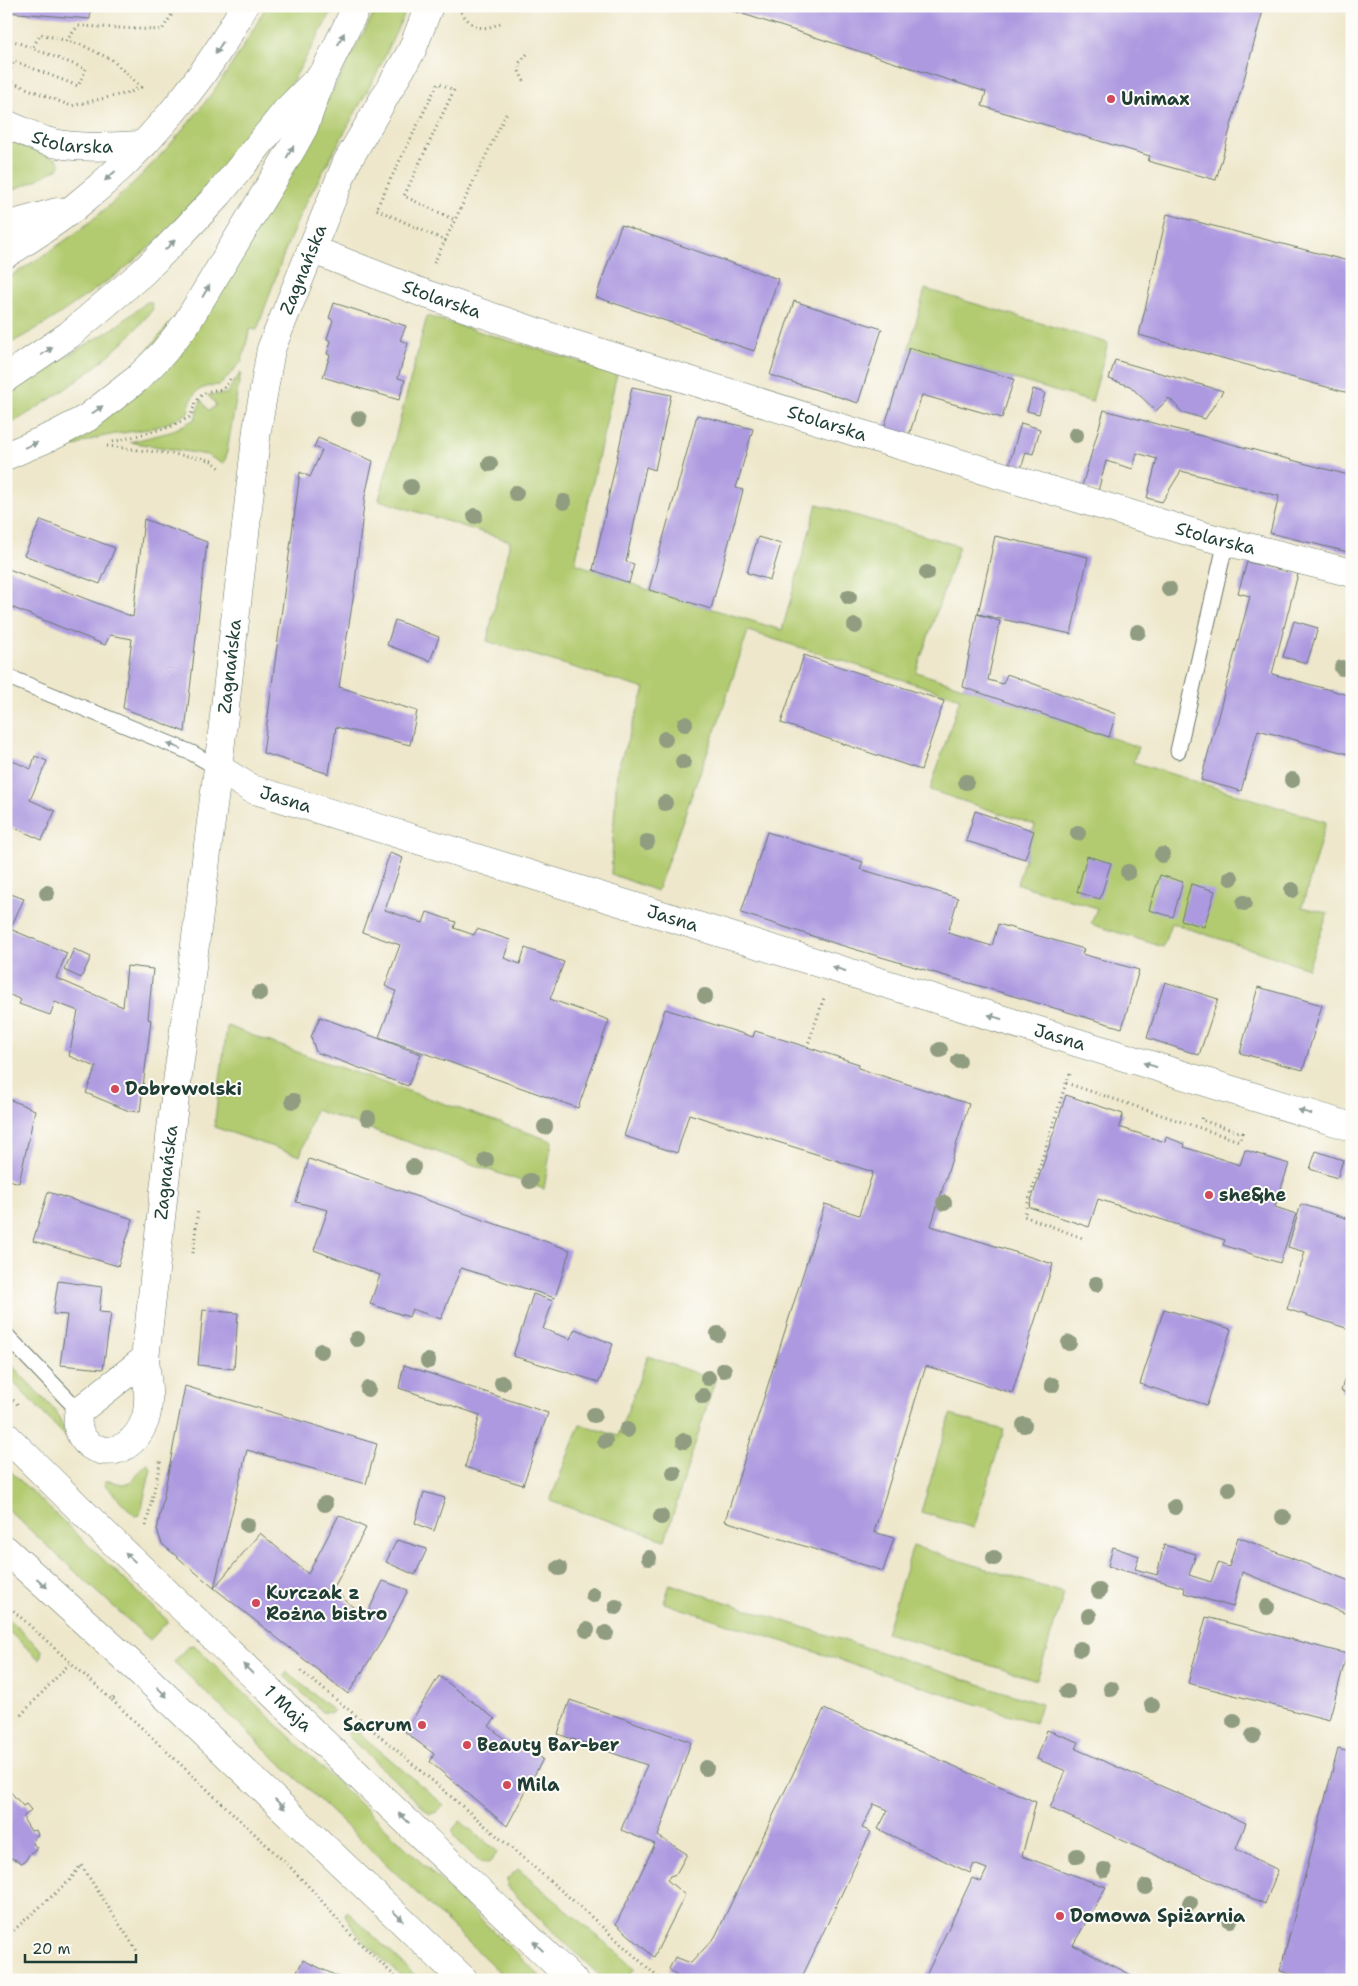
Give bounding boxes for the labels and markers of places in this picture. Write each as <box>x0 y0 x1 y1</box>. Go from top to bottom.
place label: Unimax <box>1121 87 1190 111</box>
marker: Unimax <box>1105 93 1117 105</box>
place label: Dobrowolski <box>125 1077 242 1101</box>
marker: Dobrowolski <box>109 1083 121 1095</box>
place label: she&he <box>1219 1183 1287 1207</box>
marker: she&he <box>1203 1189 1215 1201</box>
place label: Kurczak z Rożna bistro <box>266 1581 387 1626</box>
marker: Kurczak z Rożna bistro <box>250 1597 262 1609</box>
place label: Sacrum <box>343 1713 413 1737</box>
marker: Sacrum <box>416 1719 428 1731</box>
place label: Beauty Bar-ber <box>477 1733 620 1757</box>
marker: Beauty Bar-ber <box>461 1739 473 1751</box>
place label: Mila <box>517 1773 560 1797</box>
marker: Mila <box>501 1779 513 1791</box>
place label: Domowa Spiżarnia <box>1070 1904 1246 1928</box>
marker: Domowa Spiżarnia <box>1054 1910 1066 1922</box>

